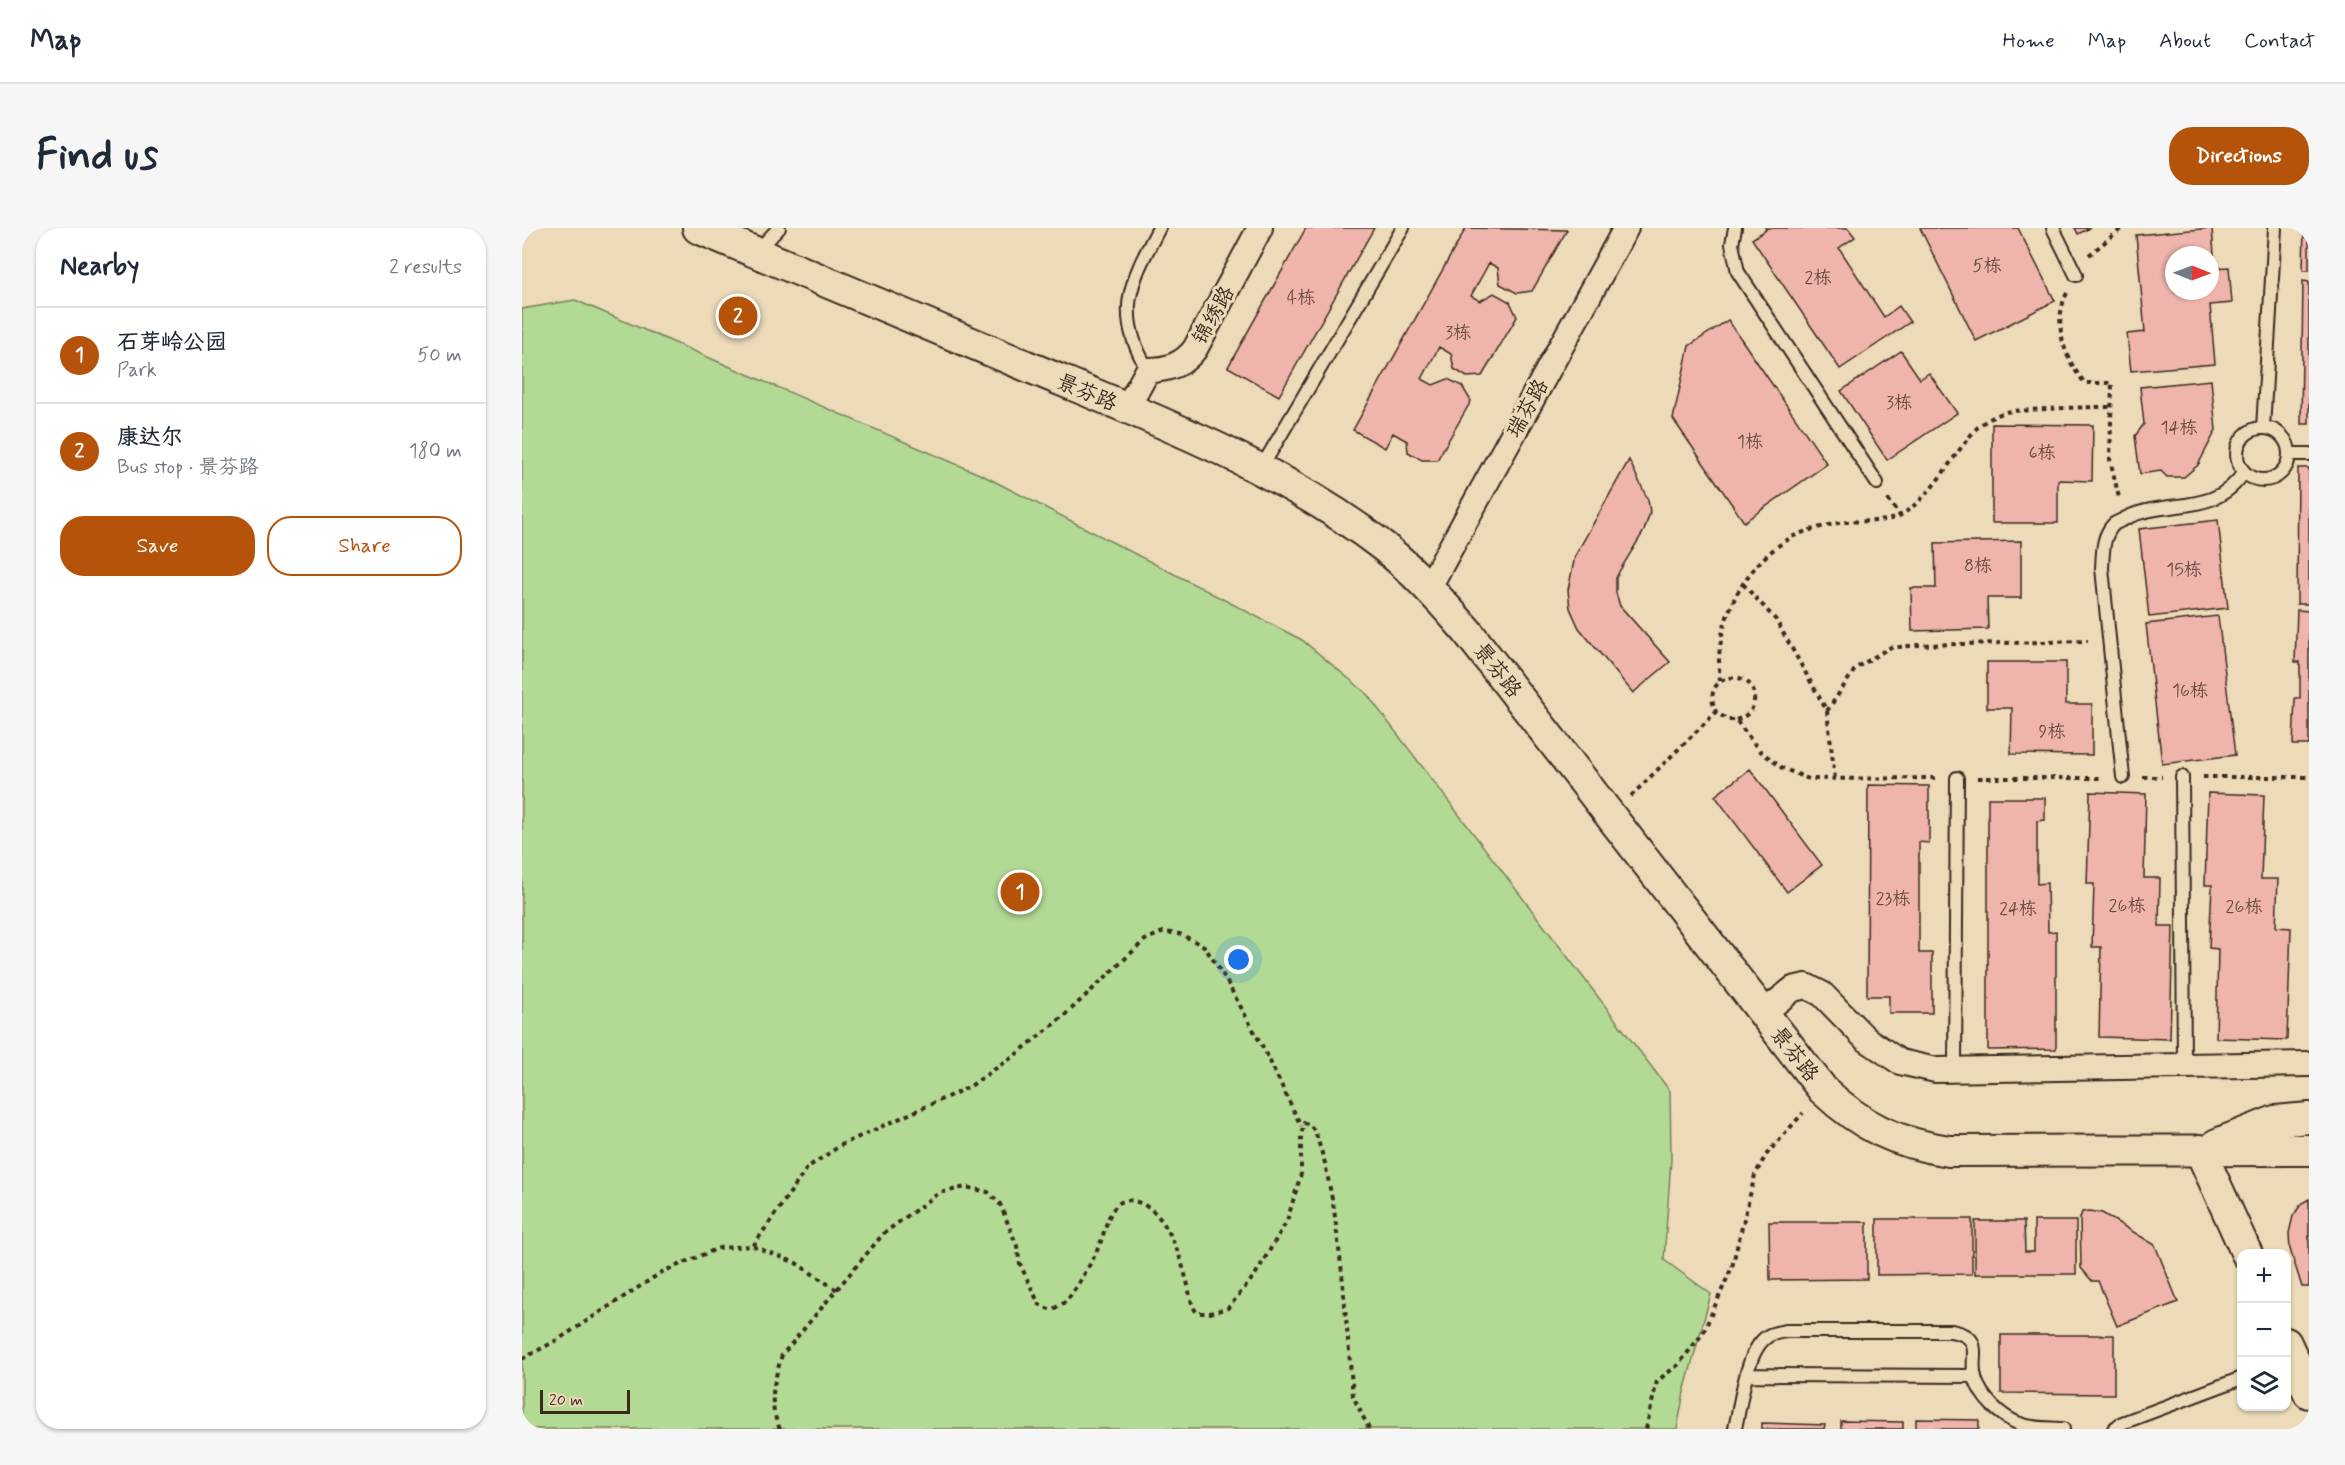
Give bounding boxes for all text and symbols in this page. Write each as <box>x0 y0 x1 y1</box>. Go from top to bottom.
text: Map <box>30 23 81 60</box>
text: Home <box>2003 27 2055 55</box>
text: Map <box>2088 27 2126 55</box>
text: About <box>2159 27 2211 55</box>
text: Contact <box>2244 27 2315 55</box>
button: Directions <box>2169 127 2309 185</box>
text: Find us <box>36 129 158 184</box>
north arrow <box>2165 246 2219 300</box>
text: Nearby <box>60 250 139 284</box>
text: 2 results <box>389 254 462 281</box>
house number: 5栋 <box>1973 254 2001 278</box>
house number: 2栋 <box>1805 266 1831 290</box>
street label: 锦绣路 <box>1186 281 1241 350</box>
house number: 4栋 <box>1287 286 1315 310</box>
pin: 2 <box>718 294 758 338</box>
house number: 3栋 <box>1445 321 1471 345</box>
text: 石芽岭公园 <box>117 329 227 357</box>
text: 1 <box>75 342 84 369</box>
text: 50 m <box>417 342 462 369</box>
text: Park <box>117 357 157 384</box>
street label: 景芬路 <box>1052 368 1121 418</box>
street label: 瑞芬路 <box>1500 374 1555 443</box>
house number: 3栋 <box>1886 391 1912 415</box>
house number: 14栋 <box>2161 416 2197 440</box>
text: 康达尔 <box>117 424 183 452</box>
house number: 1栋 <box>1737 430 1763 454</box>
text: 2 <box>75 438 84 465</box>
text: 180 m <box>409 438 462 465</box>
house number: 6栋 <box>2028 441 2056 465</box>
text: Bus stop · 景芬路 <box>117 454 259 481</box>
button: Save <box>60 516 255 576</box>
button: Share <box>267 516 462 576</box>
house number: 8栋 <box>1964 554 1992 578</box>
house number: 15栋 <box>2166 558 2202 582</box>
street label: 景芬路 <box>1467 637 1528 704</box>
house number: 16栋 <box>2172 679 2208 703</box>
house number: 9栋 <box>2039 720 2065 744</box>
pin: 1 <box>1000 870 1040 914</box>
house number: 23栋 <box>1876 887 1910 911</box>
house number: 26栋 <box>2109 894 2145 918</box>
house number: 26栋 <box>2226 895 2262 919</box>
house number: 24栋 <box>1999 897 2037 921</box>
your location <box>1224 945 1253 974</box>
street label: 景芬路 <box>1764 1021 1825 1088</box>
map controls <box>2237 1249 2291 1411</box>
button: + <box>2237 1249 2291 1303</box>
button: − <box>2237 1303 2291 1357</box>
button: layers <box>2237 1357 2291 1411</box>
scale bar <box>540 1387 630 1414</box>
text: 20 m <box>549 1390 583 1411</box>

